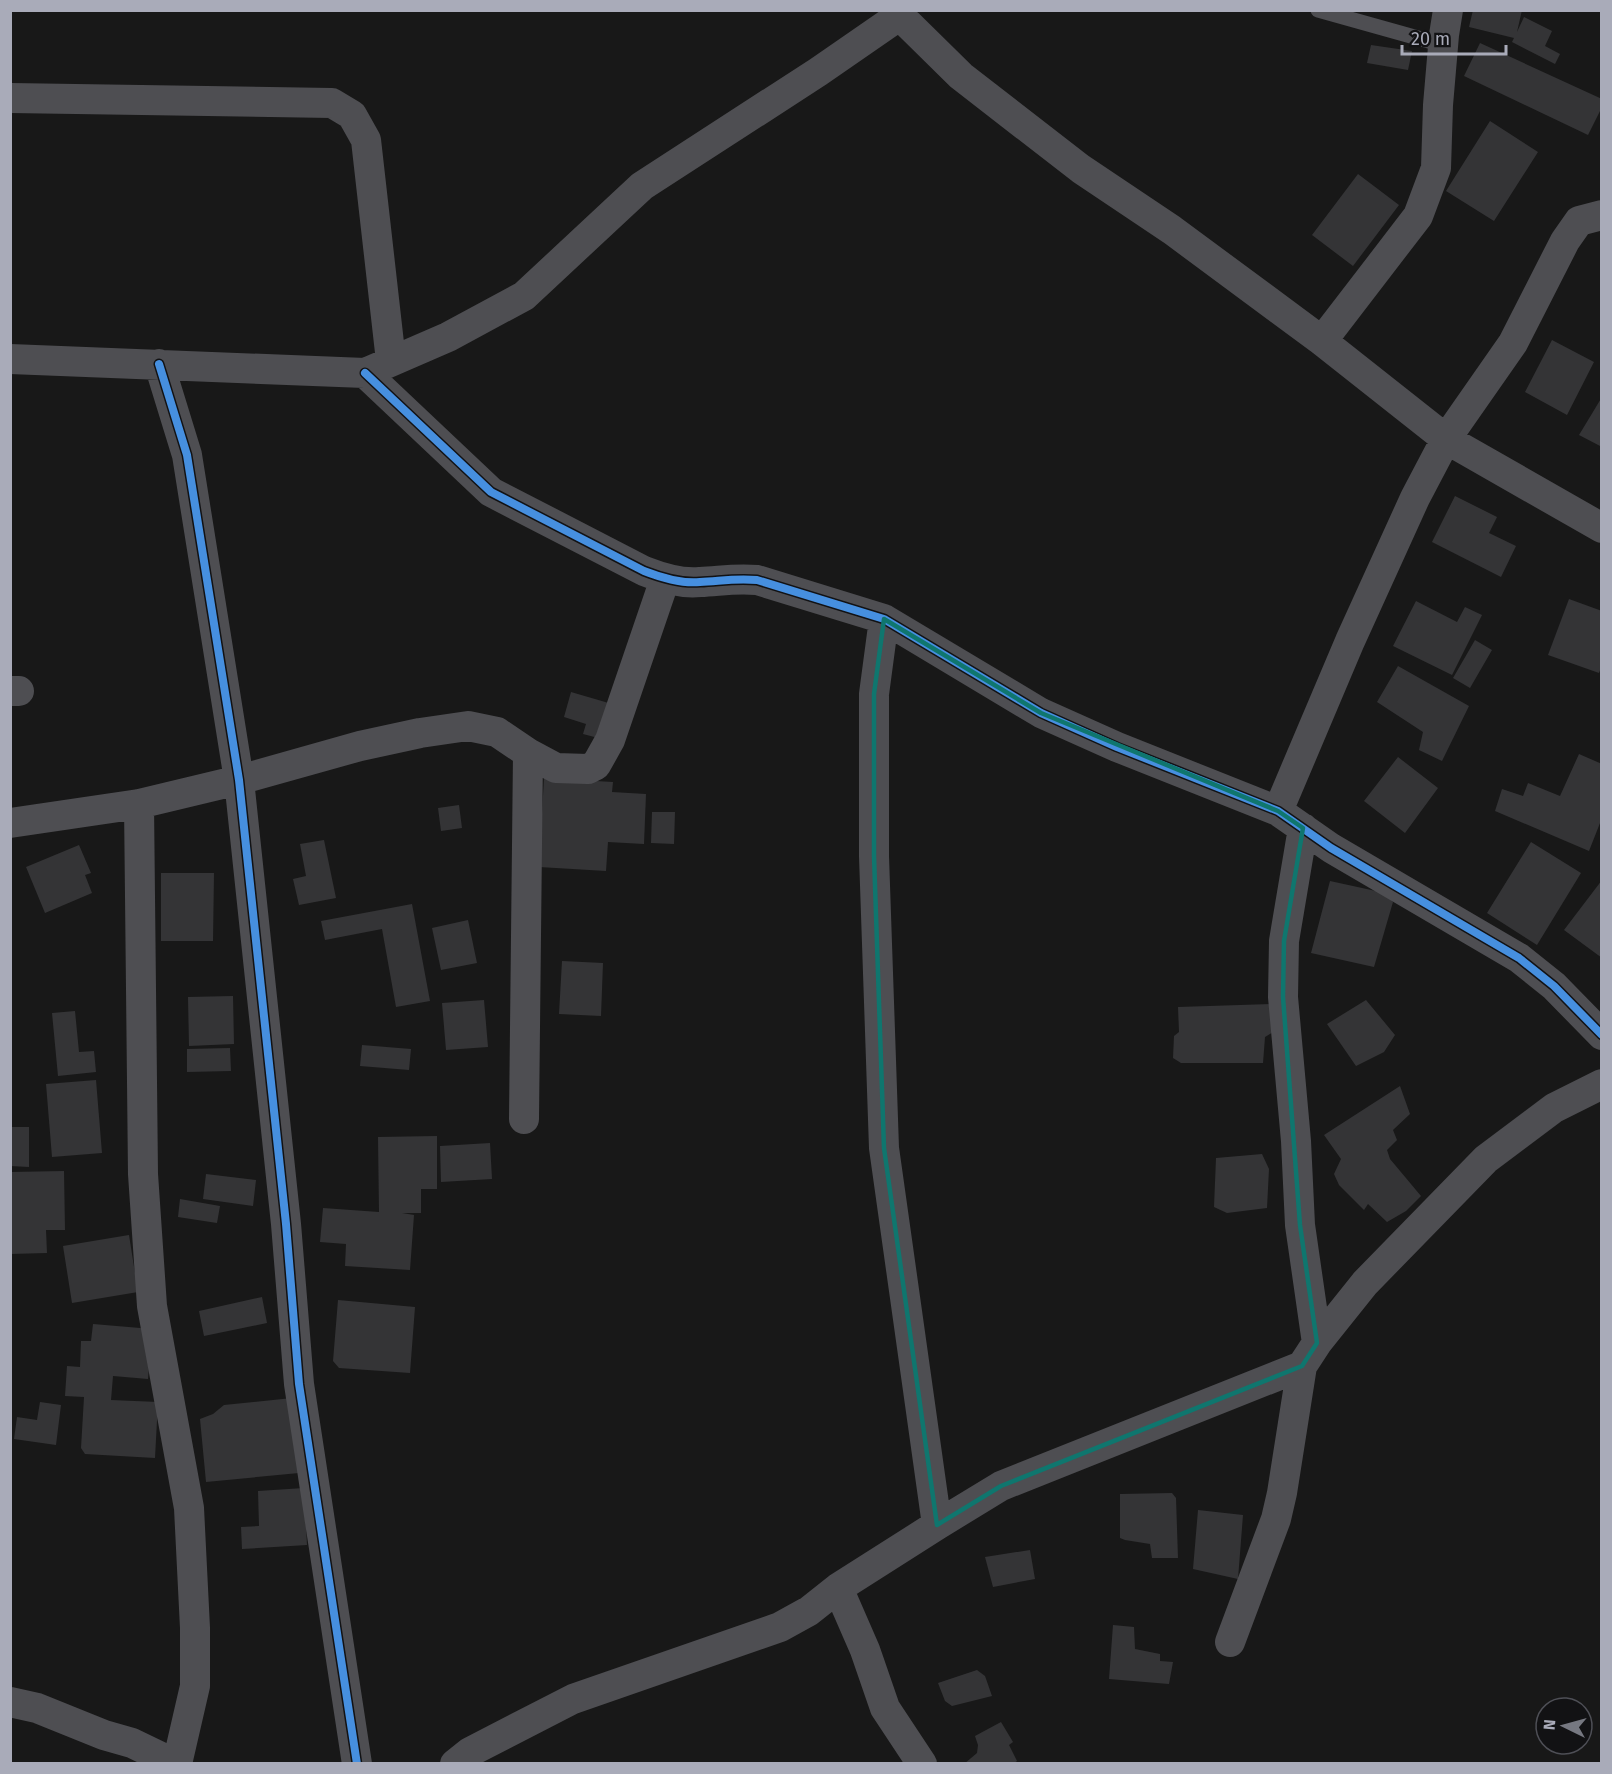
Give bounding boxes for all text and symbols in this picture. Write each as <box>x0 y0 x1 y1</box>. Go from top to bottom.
scale bar <box>1402 18 1506 56</box>
text: 20 m <box>1411 28 1450 50</box>
north arrow <box>1534 1696 1594 1756</box>
text: N <box>1540 1719 1559 1731</box>

